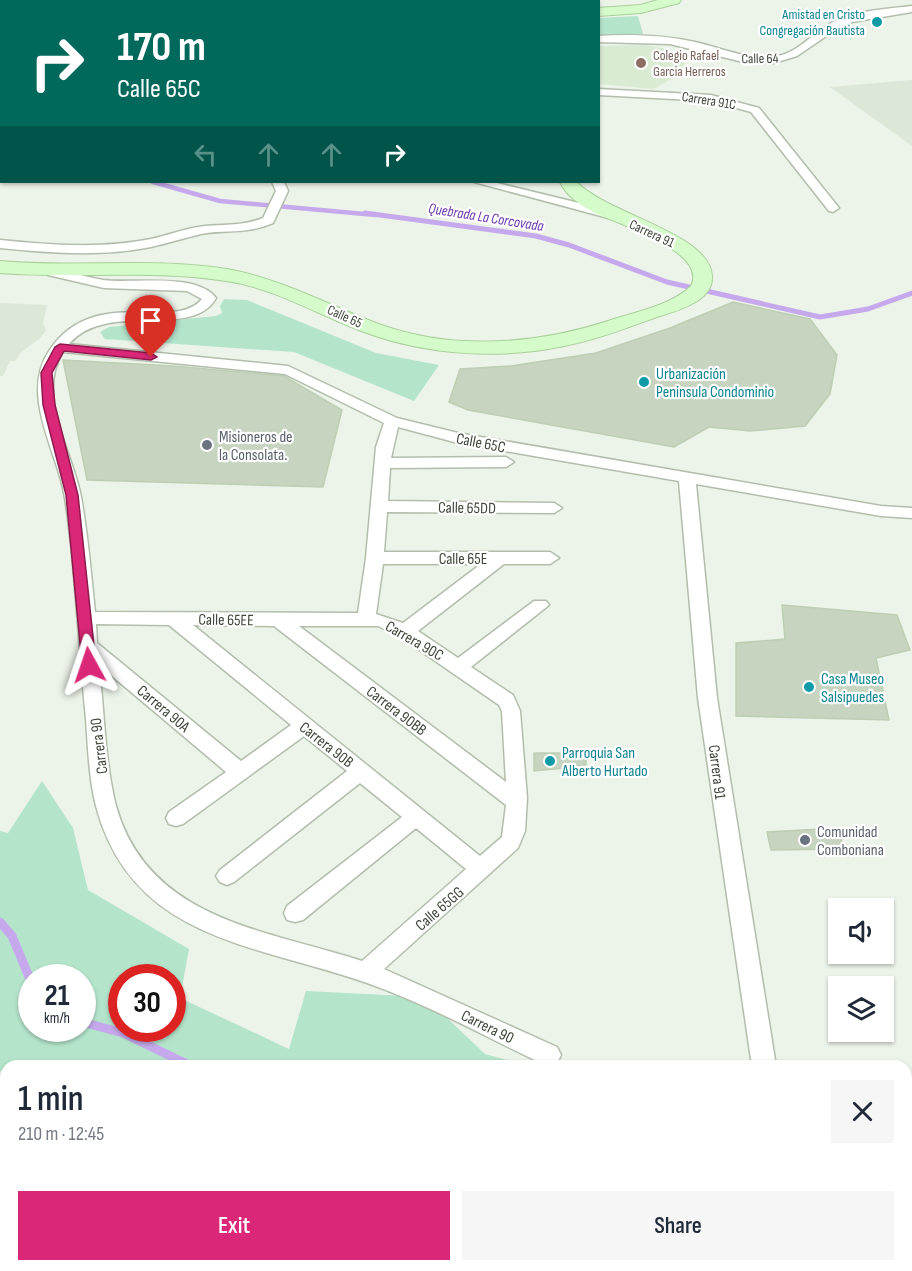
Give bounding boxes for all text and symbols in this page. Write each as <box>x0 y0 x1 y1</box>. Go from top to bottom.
place label: Amistad en Cristo Congregación Bautista <box>759 6 865 39</box>
marker: Amistad en Cristo Congregación Bautista <box>870 15 884 29</box>
text: 170 m <box>117 22 206 73</box>
icon: right <box>18 24 96 102</box>
place label: Colegio Rafael Garcia Herreros <box>653 47 726 80</box>
street label: Calle 64 <box>741 50 779 67</box>
marker: Colegio Rafael Garcia Herreros <box>634 56 648 70</box>
text: Calle 65C <box>117 73 201 105</box>
street label: Carrera 91C <box>681 88 737 113</box>
icon: left <box>189 138 222 171</box>
icon: ahead <box>252 138 285 171</box>
icon: ahead <box>315 138 348 171</box>
icon: right <box>378 138 411 171</box>
water label: Quebrada La Corcovada <box>427 199 545 236</box>
street label: Carrera 91 <box>626 216 677 251</box>
pin <box>125 295 176 357</box>
street label: Calle 65 <box>325 301 365 332</box>
icon: arrive <box>134 304 167 337</box>
place label: Urbanización Peninsula Condominio <box>656 365 774 402</box>
marker: Urbanización Peninsula Condominio <box>637 375 651 389</box>
place label: Misioneros de la Consolata. <box>219 428 293 465</box>
street label: Calle 65C <box>454 429 507 458</box>
marker: Misioneros de la Consolata. <box>200 438 214 452</box>
street label: Calle 65DD <box>438 498 496 519</box>
street label: Calle 65E <box>439 550 487 569</box>
street label: Calle 65EE <box>198 611 254 630</box>
street label: Carrera 90C <box>382 617 447 666</box>
position arrow <box>57 633 121 697</box>
place label: Casa Museo Salsipuedes <box>821 670 885 707</box>
marker: Casa Museo Salsipuedes <box>802 680 816 694</box>
street label: Carrera 90A <box>133 682 193 737</box>
street label: Carrera 90BB <box>362 682 430 740</box>
street label: Carrera 90 <box>87 717 112 775</box>
street label: Carrera 90B <box>295 718 357 772</box>
place label: Parroquia San Alberto Hurtado <box>561 744 648 781</box>
street label: Carrera 91 <box>704 744 729 801</box>
marker: Parroquia San Alberto Hurtado <box>543 754 557 768</box>
place label: Comunidad Comboniana <box>817 823 884 860</box>
marker: Comunidad Comboniana <box>798 833 812 847</box>
street label: Calle 65GG <box>412 883 468 935</box>
map controls <box>828 898 894 1042</box>
button: sound <box>828 898 894 964</box>
speed limit sign: 30 <box>108 964 186 1042</box>
button: layers <box>828 976 894 1042</box>
text: 21 <box>45 978 69 1014</box>
street label: Carrera 90 <box>458 1006 517 1048</box>
text: km/h <box>44 1009 70 1028</box>
text: 1 min <box>18 1078 83 1121</box>
button: close <box>831 1080 894 1143</box>
text: 210 m · 12:45 <box>18 1122 104 1146</box>
button: Exit <box>18 1191 450 1260</box>
button: Share <box>462 1191 894 1260</box>

